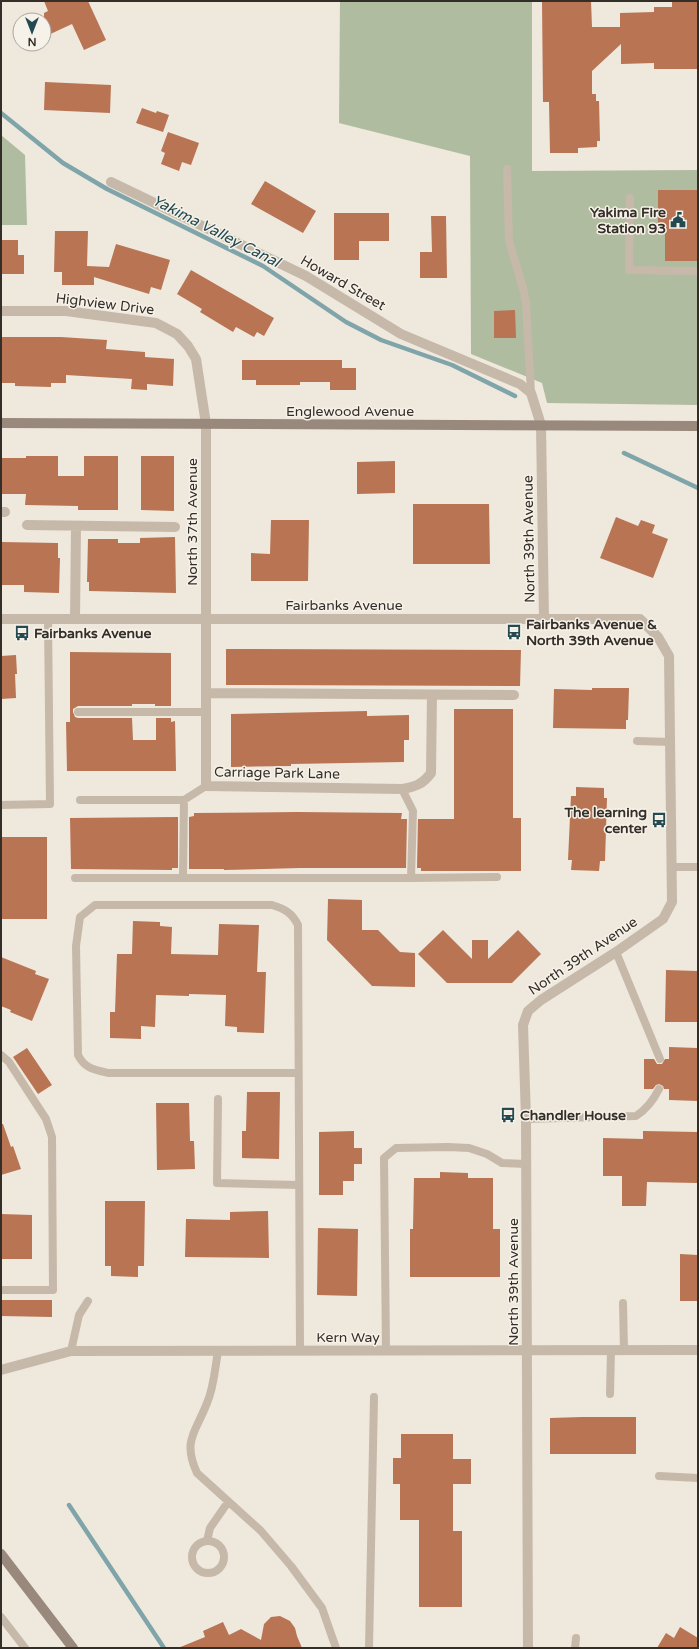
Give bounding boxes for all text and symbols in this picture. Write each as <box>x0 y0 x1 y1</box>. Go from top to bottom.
north arrow <box>12 12 52 52</box>
text: N <box>28 35 36 48</box>
water label: Yakima Valley Canal <box>149 191 285 272</box>
place label: Yakima Fire Station 93 <box>590 204 666 237</box>
public building icon: Yakima Fire Station 93 <box>669 211 687 229</box>
street label: Howard Street <box>297 252 389 315</box>
street label: Highview Drive <box>55 290 155 318</box>
street label: Englewood Avenue <box>286 403 414 420</box>
street label: North 37th Avenue <box>184 458 201 586</box>
street label: North 39th Avenue <box>519 475 539 603</box>
street label: Fairbanks Avenue <box>285 597 403 614</box>
place label: Fairbanks Avenue & North 39th Avenue <box>526 616 657 649</box>
bus stop icon: Fairbanks Avenue & North 39th Avenue <box>505 623 523 641</box>
bus stop icon: Fairbanks Avenue <box>13 624 31 642</box>
place label: Fairbanks Avenue <box>34 625 151 642</box>
street label: Carriage Park Lane <box>214 763 340 783</box>
place label: The learning center <box>563 804 648 837</box>
bus stop icon: The learning center <box>650 811 668 829</box>
street label: North 39th Avenue <box>525 913 641 999</box>
bus stop icon: Chandler House <box>499 1106 517 1124</box>
place label: Chandler House <box>520 1107 626 1124</box>
street label: North 39th Avenue <box>505 1218 522 1346</box>
street label: Kern Way <box>316 1329 380 1346</box>

